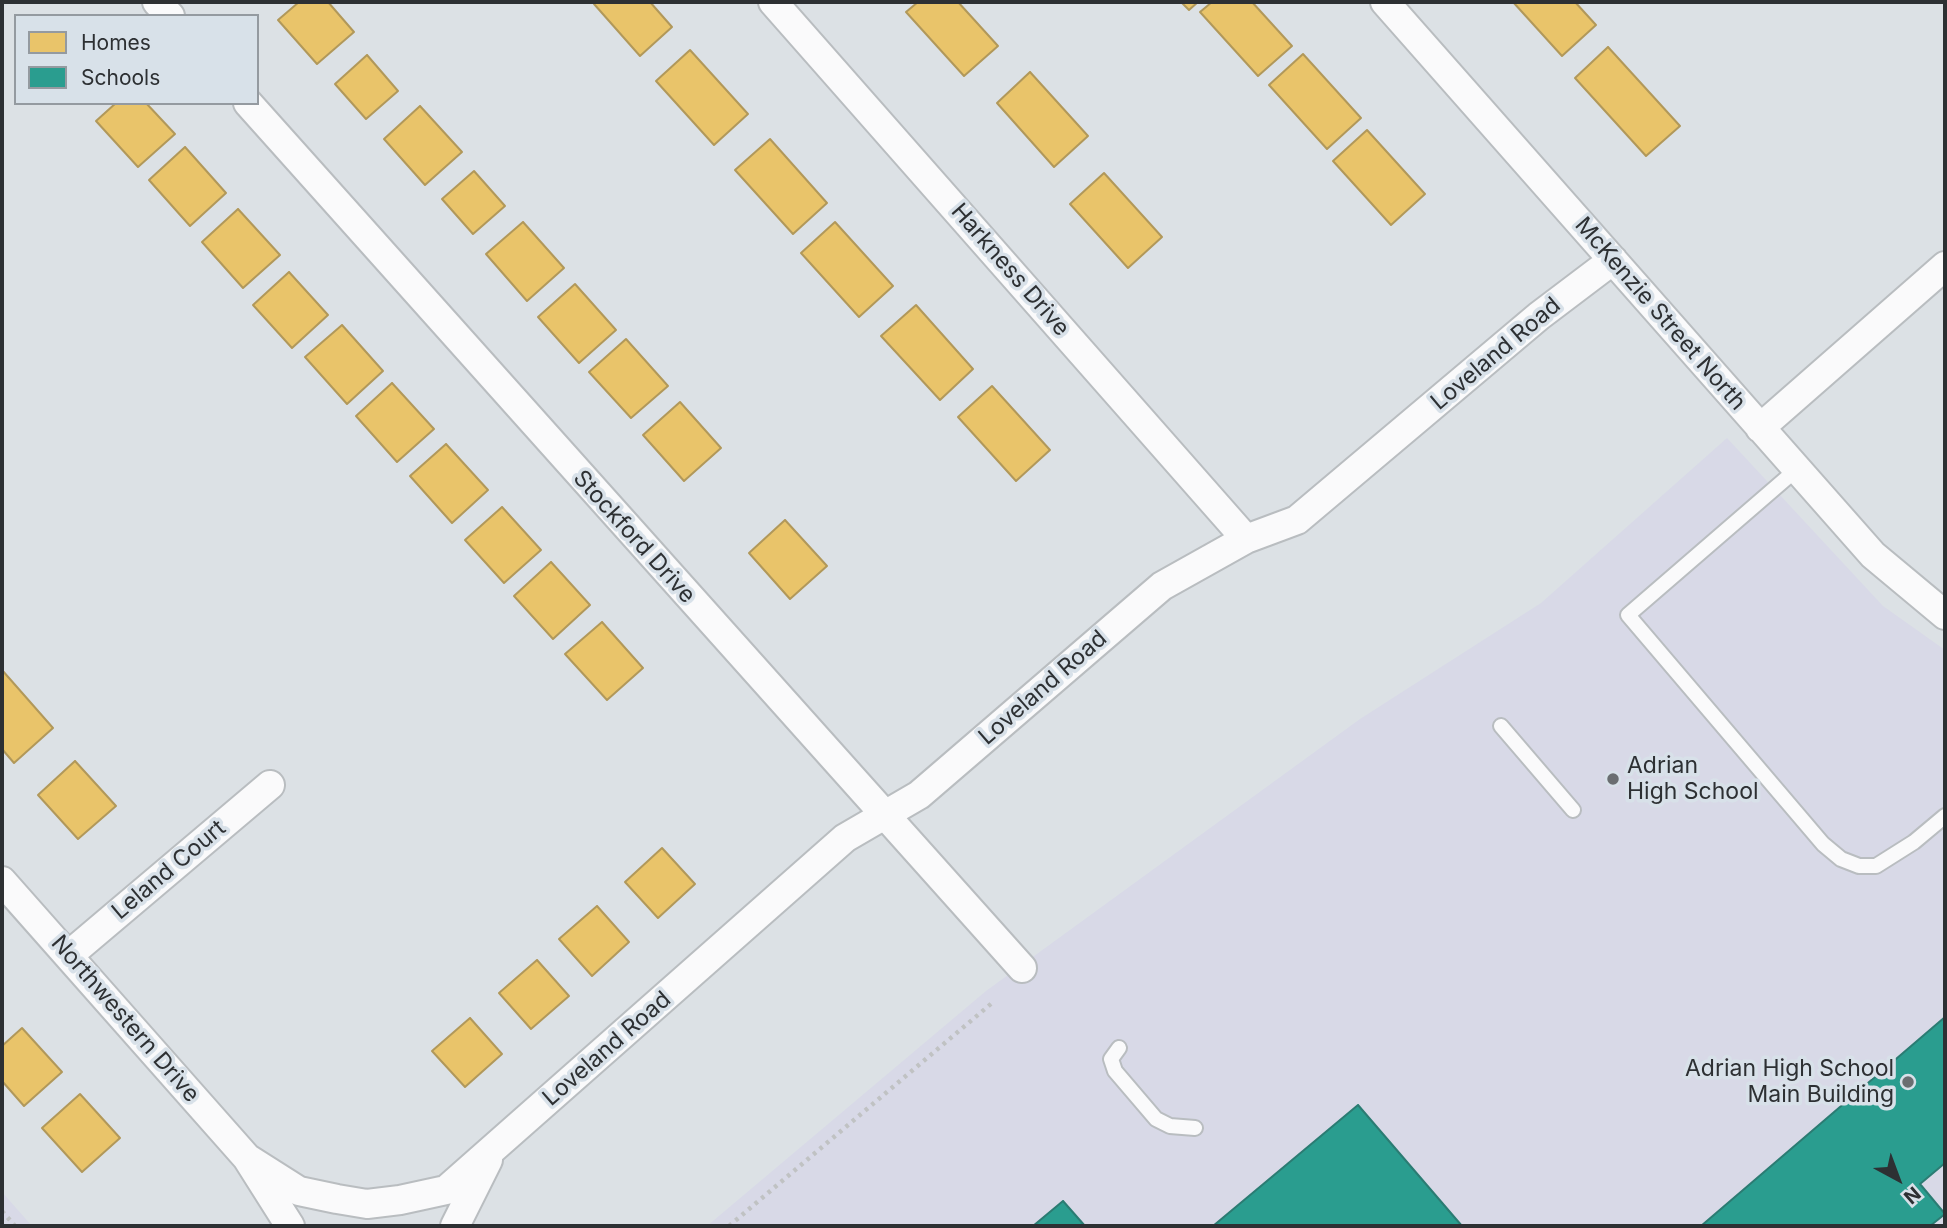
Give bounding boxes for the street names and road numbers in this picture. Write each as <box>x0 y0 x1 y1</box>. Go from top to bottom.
street label: Harkness Drive <box>945 198 1075 342</box>
street label: McKenzie Street North <box>1569 212 1751 416</box>
street label: Loveland Road <box>1426 292 1566 416</box>
street label: Stockford Drive <box>567 465 701 609</box>
street label: Loveland Road <box>973 625 1113 751</box>
street label: Leland Court <box>107 815 231 925</box>
street label: Northwestern Drive <box>45 930 205 1108</box>
street label: Loveland Road <box>537 986 677 1112</box>

